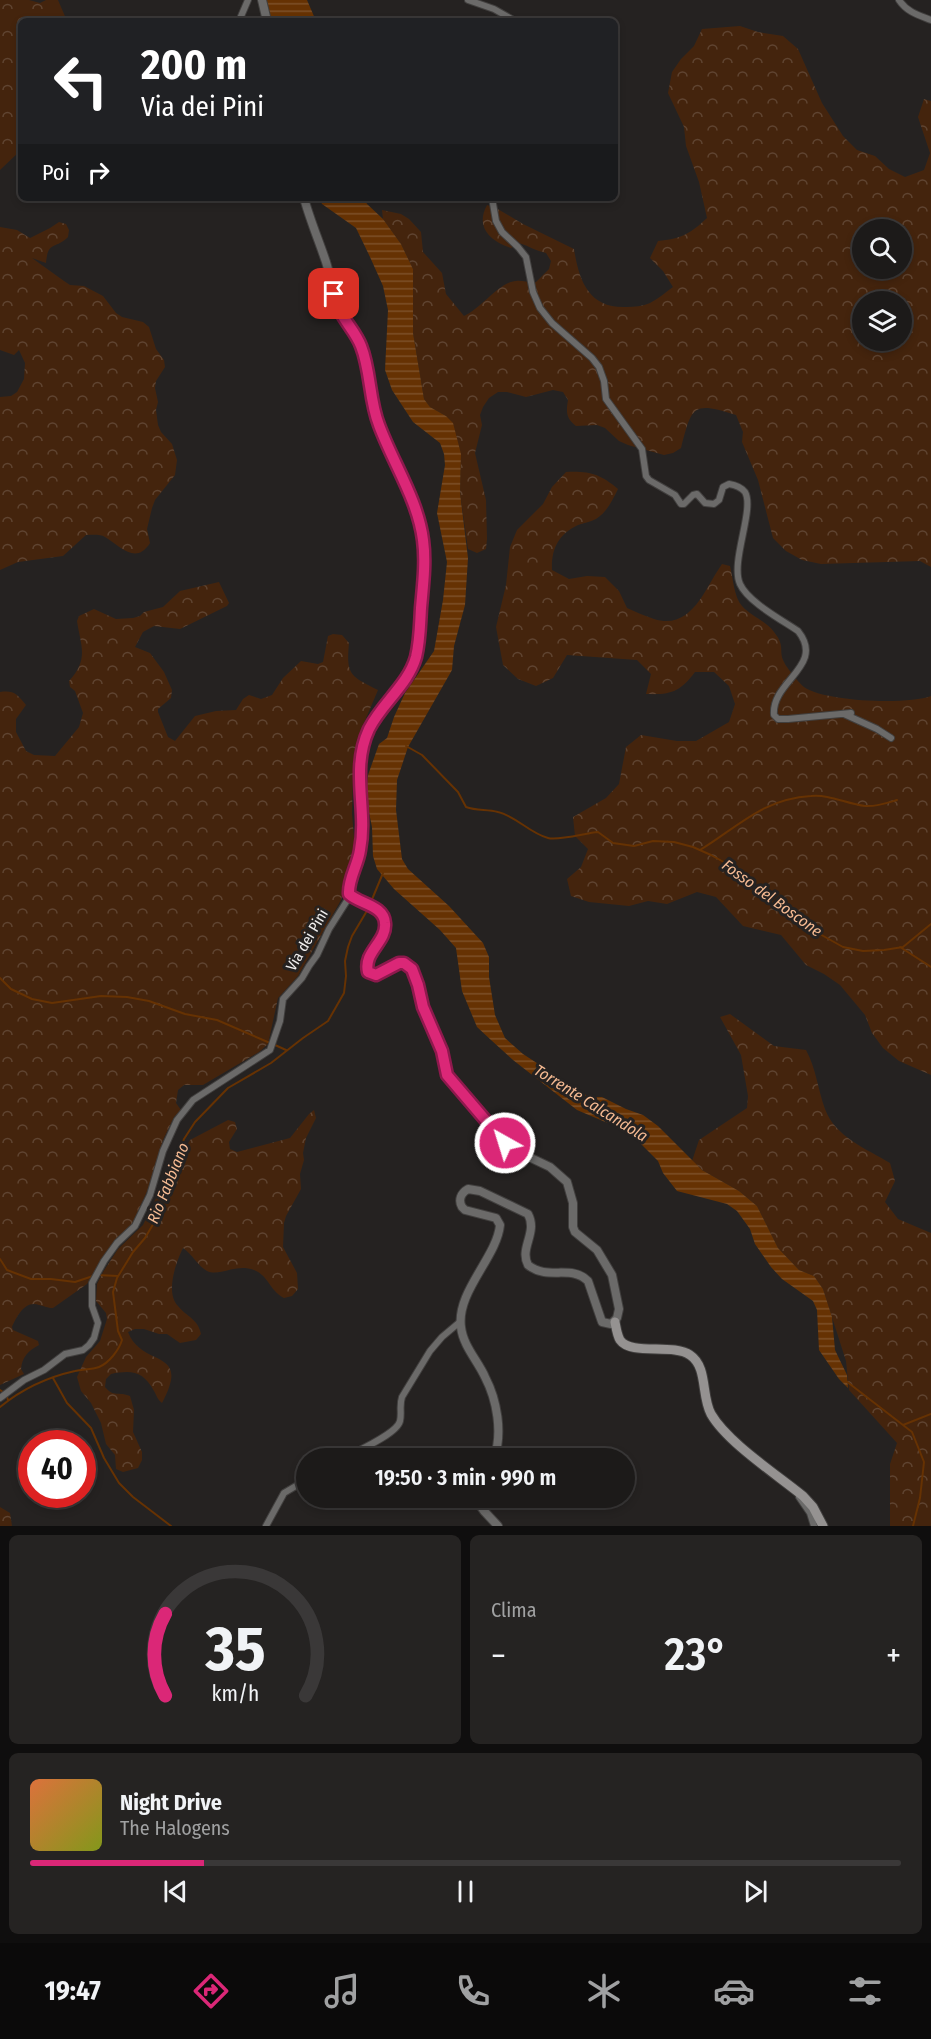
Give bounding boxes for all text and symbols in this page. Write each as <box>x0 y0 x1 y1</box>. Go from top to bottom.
text: 200 m <box>141 40 247 90</box>
icon: left <box>42 42 120 120</box>
text: Via dei Pini <box>141 91 264 123</box>
icon: right <box>82 156 115 189</box>
text: Poi <box>42 159 70 186</box>
map controls <box>852 219 912 351</box>
button: search <box>852 219 912 279</box>
pin <box>308 268 359 319</box>
icon: arrive <box>317 277 350 310</box>
button: layers <box>852 291 912 351</box>
water label: Fosso del Boscone <box>718 855 826 941</box>
street label: Via dei Pini <box>282 906 332 974</box>
water label: Torrente Calcandola <box>531 1060 651 1146</box>
position arrow <box>473 1111 537 1175</box>
water label: Rio Fabbiano <box>143 1140 193 1226</box>
speed limit sign: 40 <box>18 1430 96 1508</box>
text: 19:50 · 3 min · 990 m <box>375 1464 556 1491</box>
text: Clima <box>491 1598 536 1622</box>
text: 35 <box>204 1612 265 1687</box>
text: 23° <box>665 1628 727 1682</box>
text: − <box>491 1636 506 1676</box>
text: + <box>886 1636 901 1676</box>
text: km/h <box>211 1682 259 1708</box>
text: Night Drive <box>120 1789 222 1816</box>
text: The Halogens <box>120 1816 230 1840</box>
icon: previous <box>159 1875 192 1908</box>
icon: pause <box>449 1875 482 1908</box>
icon: next <box>739 1875 772 1908</box>
icon: directions <box>190 1970 232 2012</box>
icon: music <box>321 1970 363 2012</box>
icon: phone <box>452 1970 494 2012</box>
icon: climate <box>583 1970 625 2012</box>
icon: car <box>713 1970 755 2012</box>
icon: filters <box>844 1970 886 2012</box>
text: 19:47 <box>44 1975 101 2007</box>

